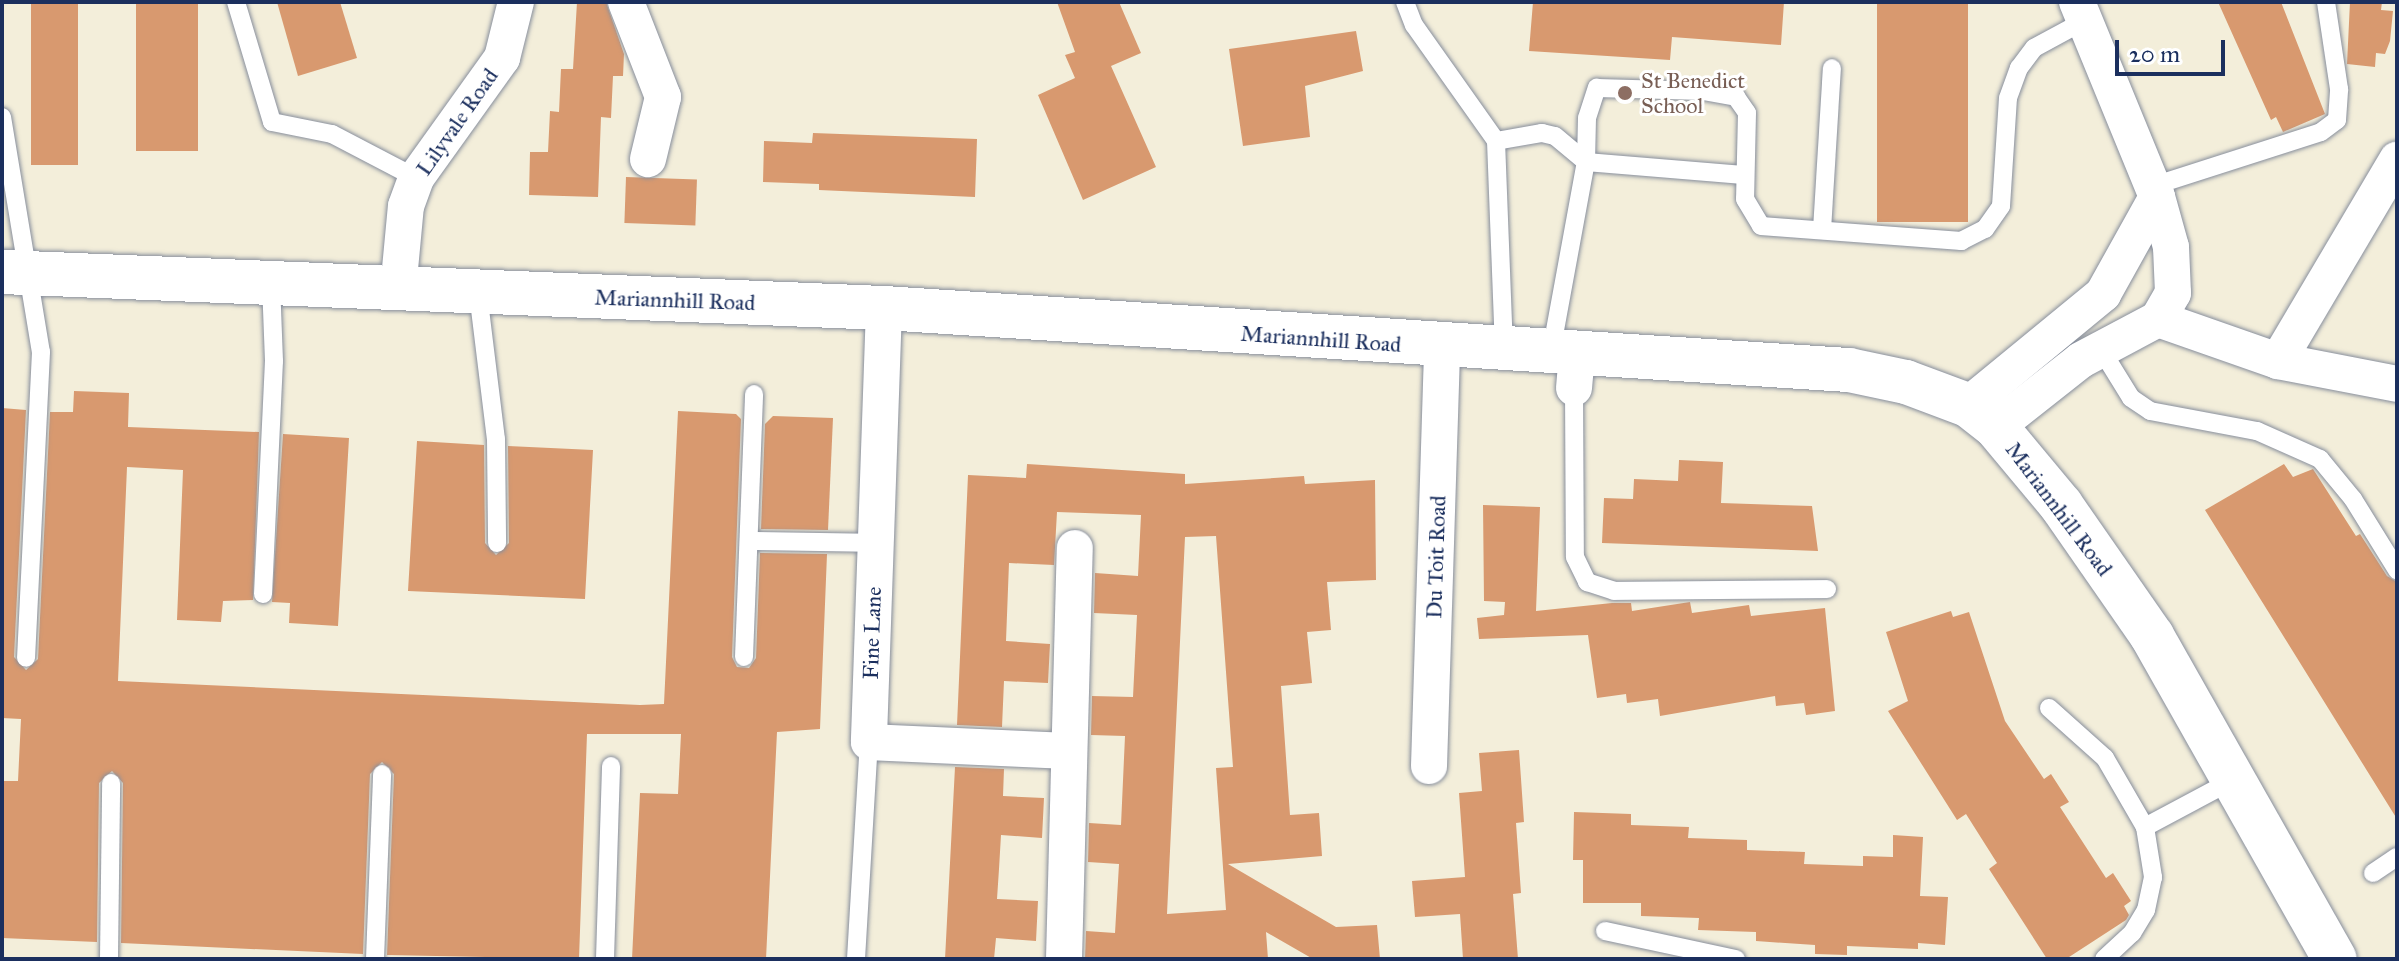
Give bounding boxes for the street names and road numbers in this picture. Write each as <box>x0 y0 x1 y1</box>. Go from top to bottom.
street label: Lilyvale Road <box>410 63 504 181</box>
street label: Mariannhill Road <box>594 284 756 316</box>
street label: Mariannhill Road <box>1240 320 1402 358</box>
street label: Mariannhill Road <box>2000 437 2118 581</box>
street label: Du Toit Road <box>1421 495 1451 619</box>
street label: Fine Lane <box>857 586 887 680</box>

